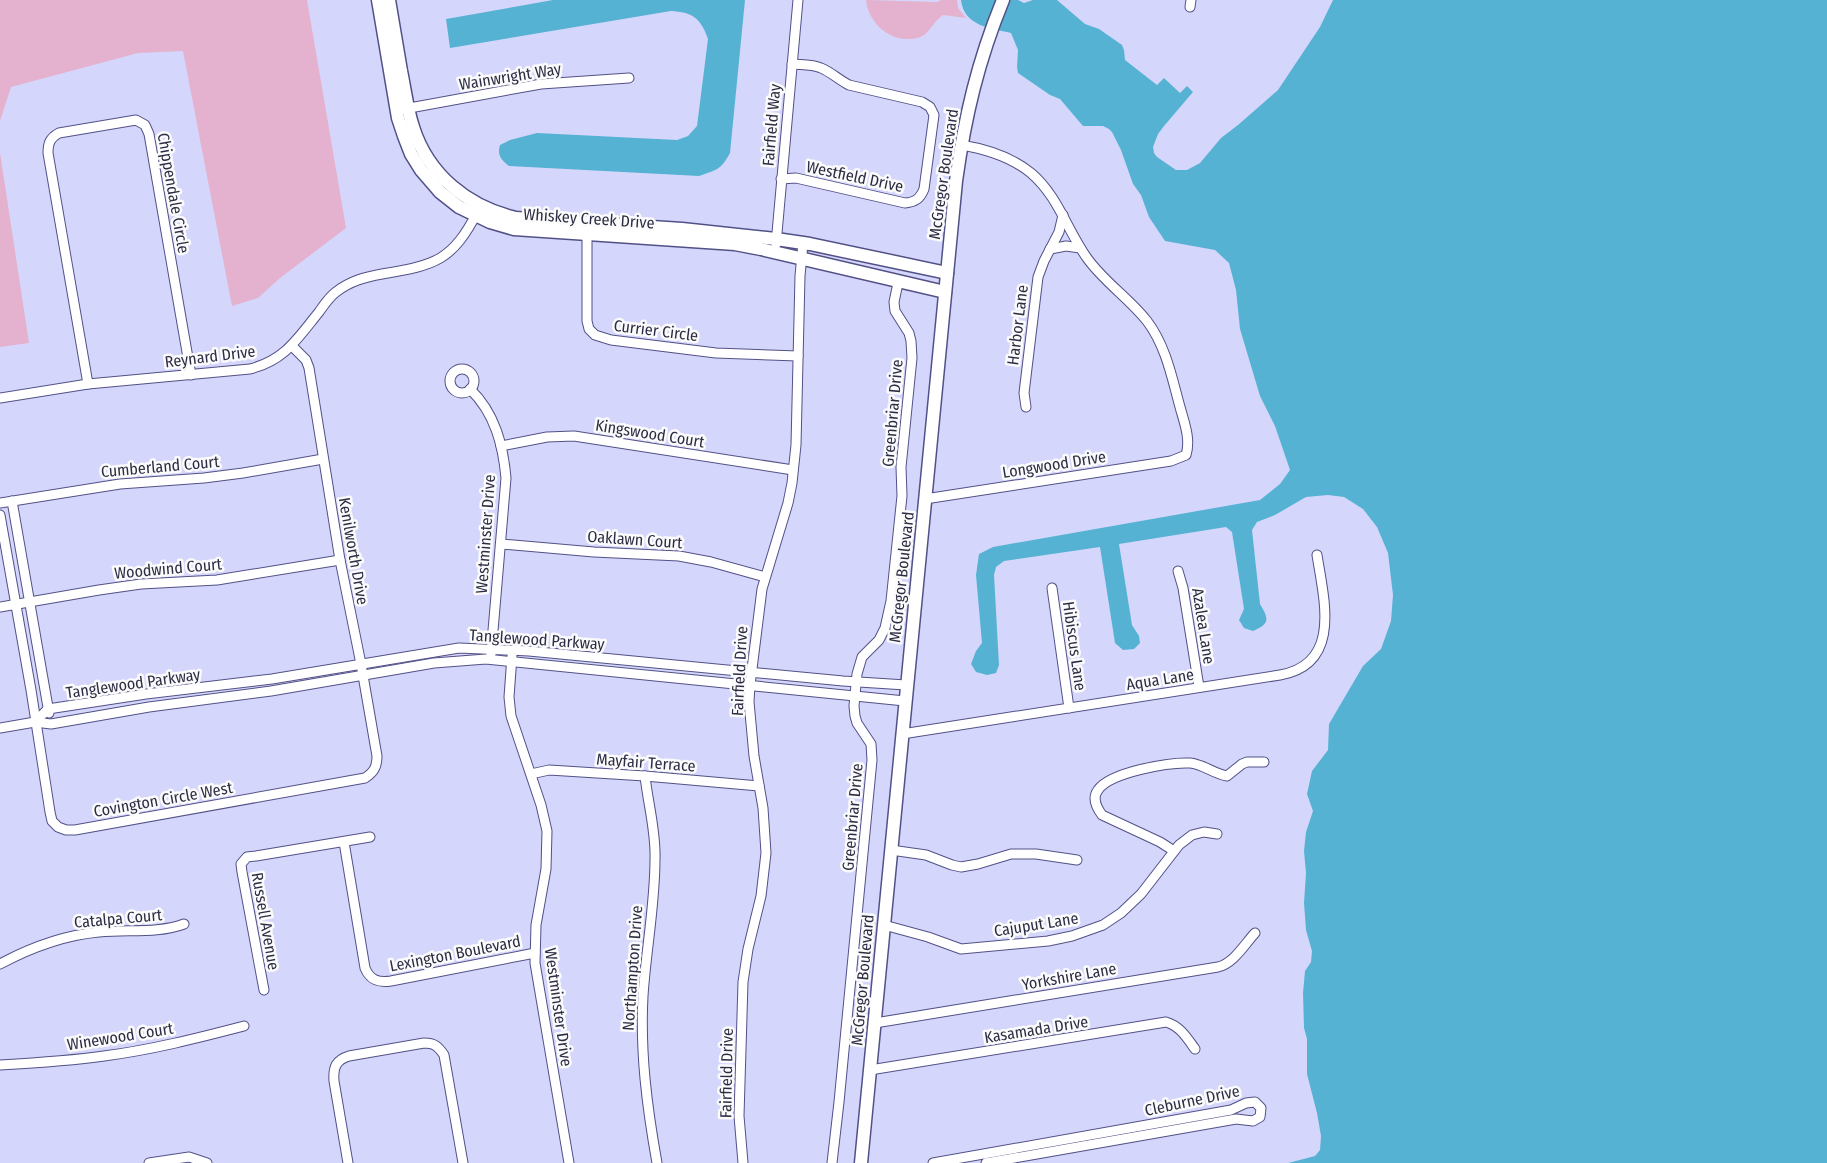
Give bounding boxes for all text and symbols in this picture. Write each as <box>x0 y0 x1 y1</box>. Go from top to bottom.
street label: Wainwright Way <box>458 59 563 94</box>
street label: Fairfield Way <box>758 82 785 167</box>
street label: McGregor Boulevard <box>925 108 962 240</box>
street label: Chippendale Circle <box>154 131 193 255</box>
street label: Westfield Drive <box>805 157 905 196</box>
street label: Whiskey Creek Drive <box>523 204 655 233</box>
street label: Harbor Lane <box>1003 284 1032 366</box>
street label: Currier Circle <box>613 316 699 345</box>
street label: Reynard Drive <box>164 342 257 371</box>
street label: Greenbriar Drive <box>878 358 907 468</box>
street label: Kingswood Court <box>594 415 707 452</box>
street label: Longwood Drive <box>1001 447 1107 482</box>
street label: Cumberland Court <box>100 452 221 481</box>
street label: Westminster Drive <box>472 474 499 594</box>
street label: Kenilworth Drive <box>335 496 372 606</box>
street label: McGregor Boulevard <box>885 511 918 643</box>
street label: Oaklawn Court <box>587 527 684 552</box>
street label: Woodwind Court <box>113 554 223 583</box>
street label: Azalea Lane <box>1188 587 1219 666</box>
street label: Hibiscus Lane <box>1059 600 1090 692</box>
street label: Tanglewood Parkway <box>469 625 606 654</box>
street label: Fairfield Drive <box>728 625 751 717</box>
street label: Tanglewood Parkway <box>65 665 202 702</box>
street label: Aqua Lane <box>1125 665 1195 694</box>
street label: Mayfair Terrace <box>596 750 696 775</box>
street label: Greenbriar Drive <box>838 762 867 872</box>
street label: Covington Circle West <box>92 778 235 821</box>
street label: Russell Avenue <box>248 871 283 971</box>
street label: Catalpa Court <box>73 905 164 932</box>
street label: Northampton Drive <box>619 905 646 1031</box>
street label: Cajuput Lane <box>993 908 1080 941</box>
street label: McGregor Boulevard <box>847 914 878 1046</box>
street label: Lexington Boulevard <box>388 931 522 976</box>
street label: Westminster Drive <box>541 947 576 1068</box>
street label: Yorkshire Lane <box>1020 959 1118 994</box>
street label: Kasamada Drive <box>983 1012 1089 1047</box>
street label: Winewood Court <box>66 1019 175 1054</box>
street label: Fairfield Drive <box>716 1028 737 1118</box>
street label: Cleburne Drive <box>1143 1081 1241 1120</box>

